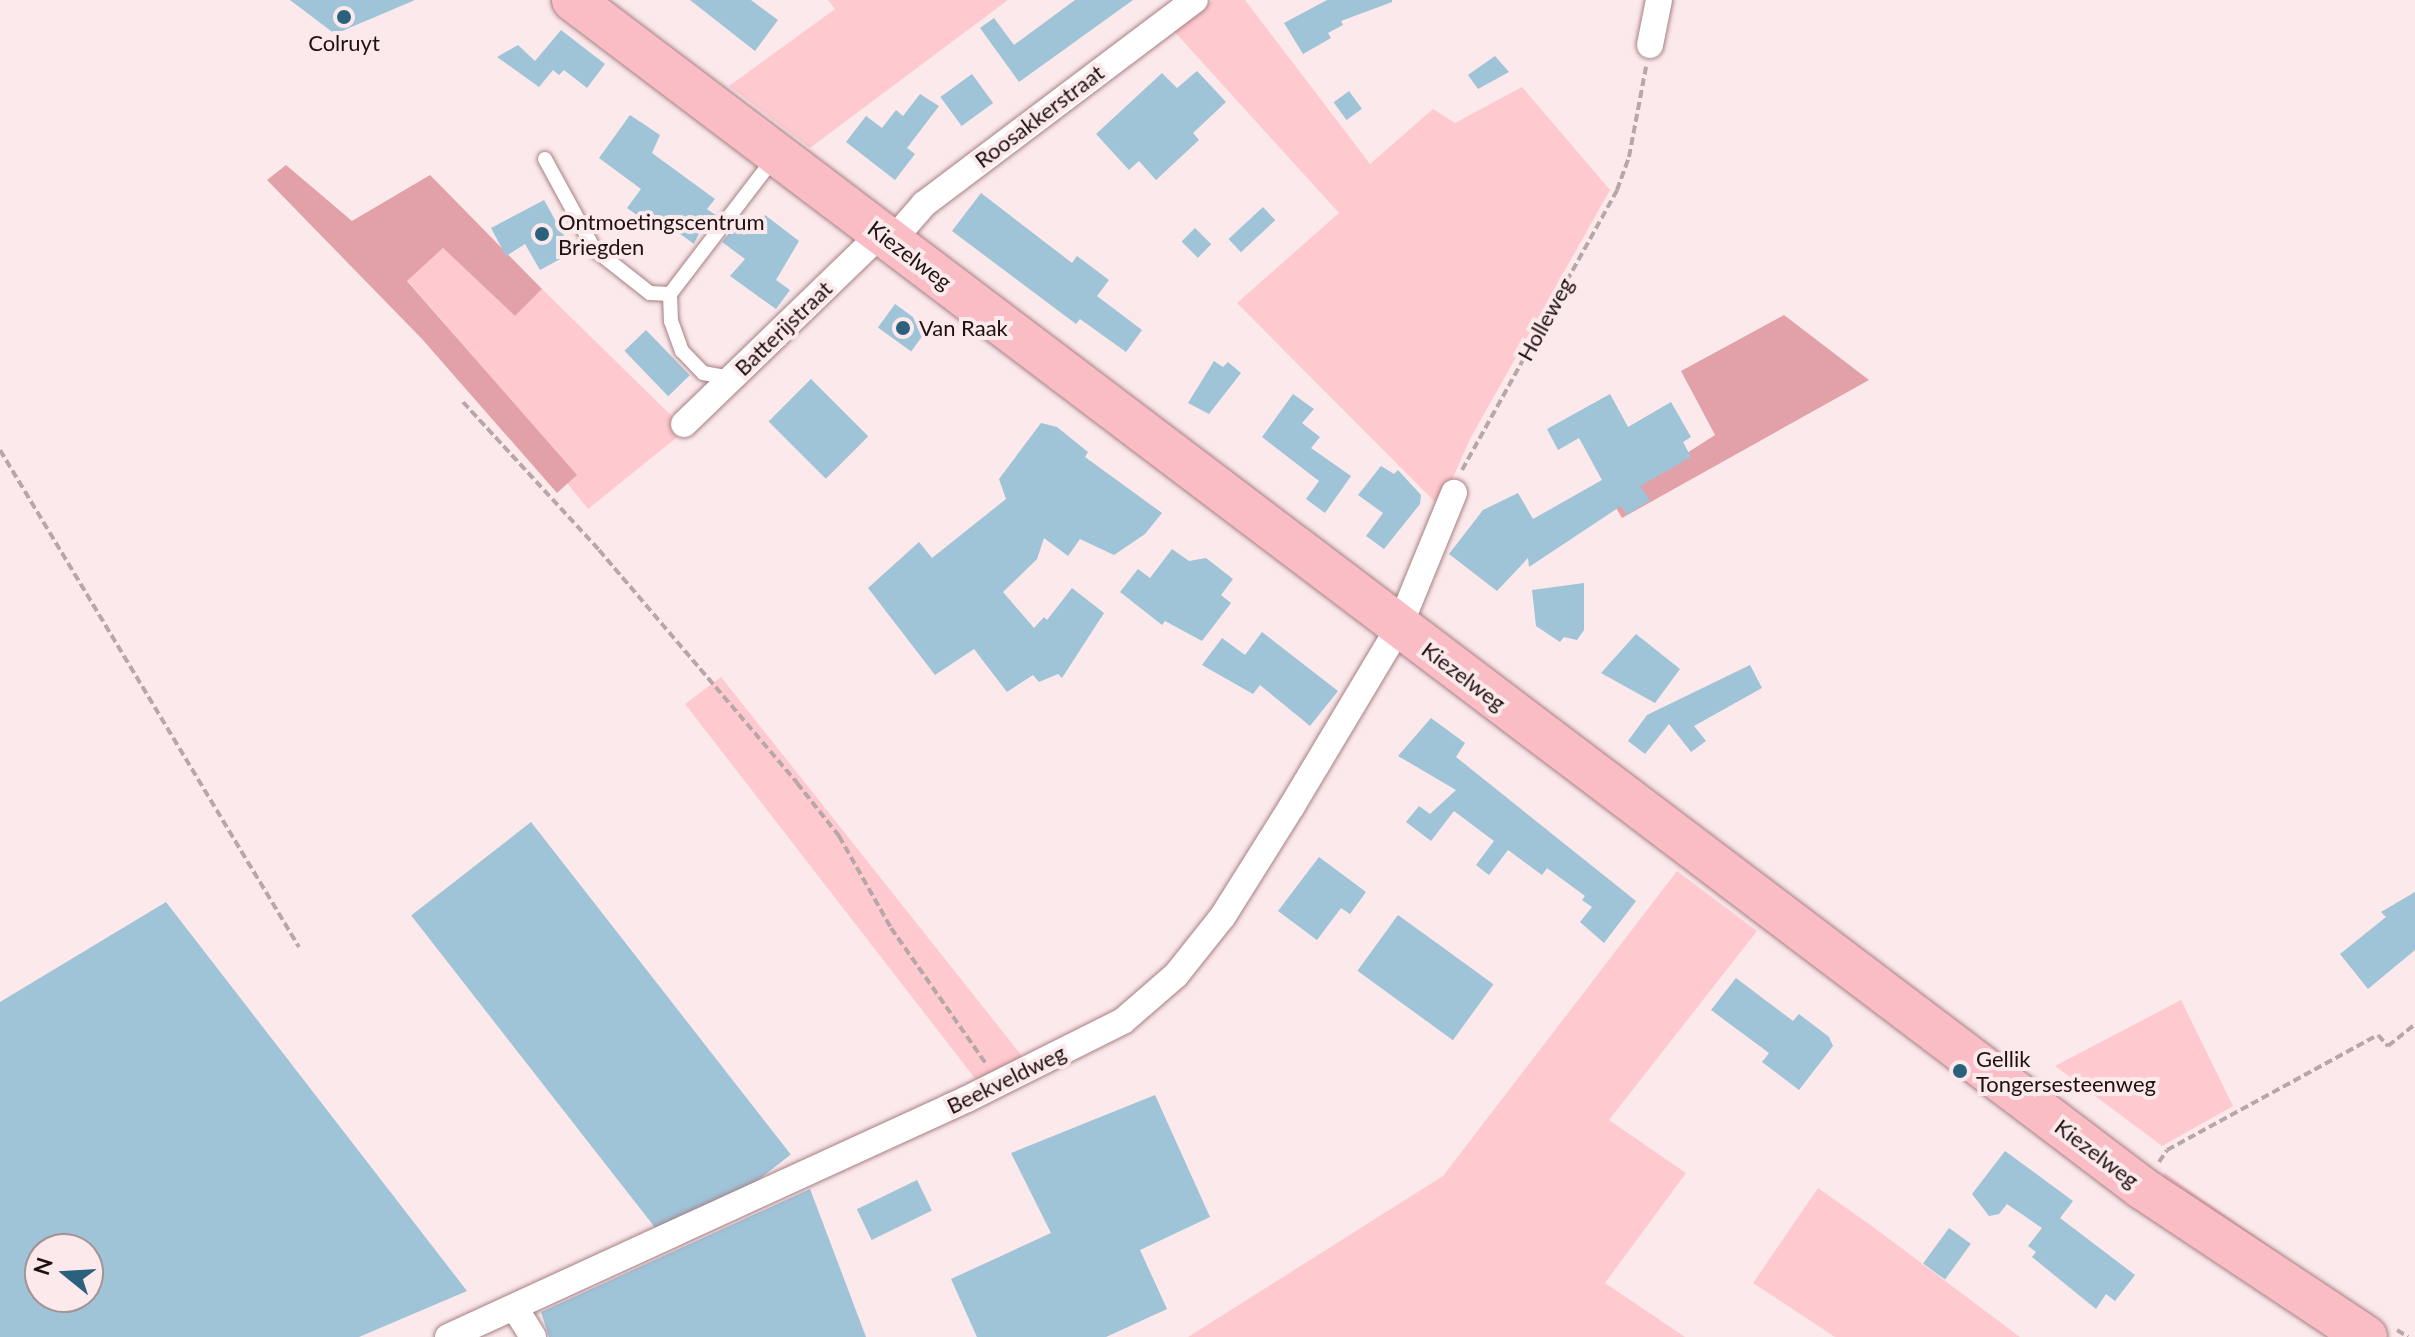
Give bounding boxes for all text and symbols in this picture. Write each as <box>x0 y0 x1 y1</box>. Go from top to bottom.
marker: Colruyt <box>335 8 353 26</box>
place label: Colruyt <box>308 30 380 56</box>
street label: Roosakkerstraat <box>969 59 1109 173</box>
place label: Ontmoetingscentrum Briegden <box>558 208 765 260</box>
street label: Kiezelweg <box>863 215 957 295</box>
marker: Ontmoetingscentrum Briegden <box>533 225 551 243</box>
street label: Holleweg <box>1511 273 1579 365</box>
street label: Batterijstraat <box>729 275 837 381</box>
place label: Van Raak <box>919 315 1008 341</box>
marker: Van Raak <box>894 319 912 337</box>
street label: Kiezelweg <box>1417 636 1511 716</box>
street label: Beekveldweg <box>942 1039 1070 1119</box>
place label: Gellik Tongersesteenweg <box>1976 1045 2156 1096</box>
marker: Gellik Tongersesteenweg <box>1951 1062 1969 1080</box>
street label: Kiezelweg <box>2050 1113 2144 1193</box>
north arrow <box>24 1233 104 1313</box>
text: N <box>27 1254 58 1278</box>

